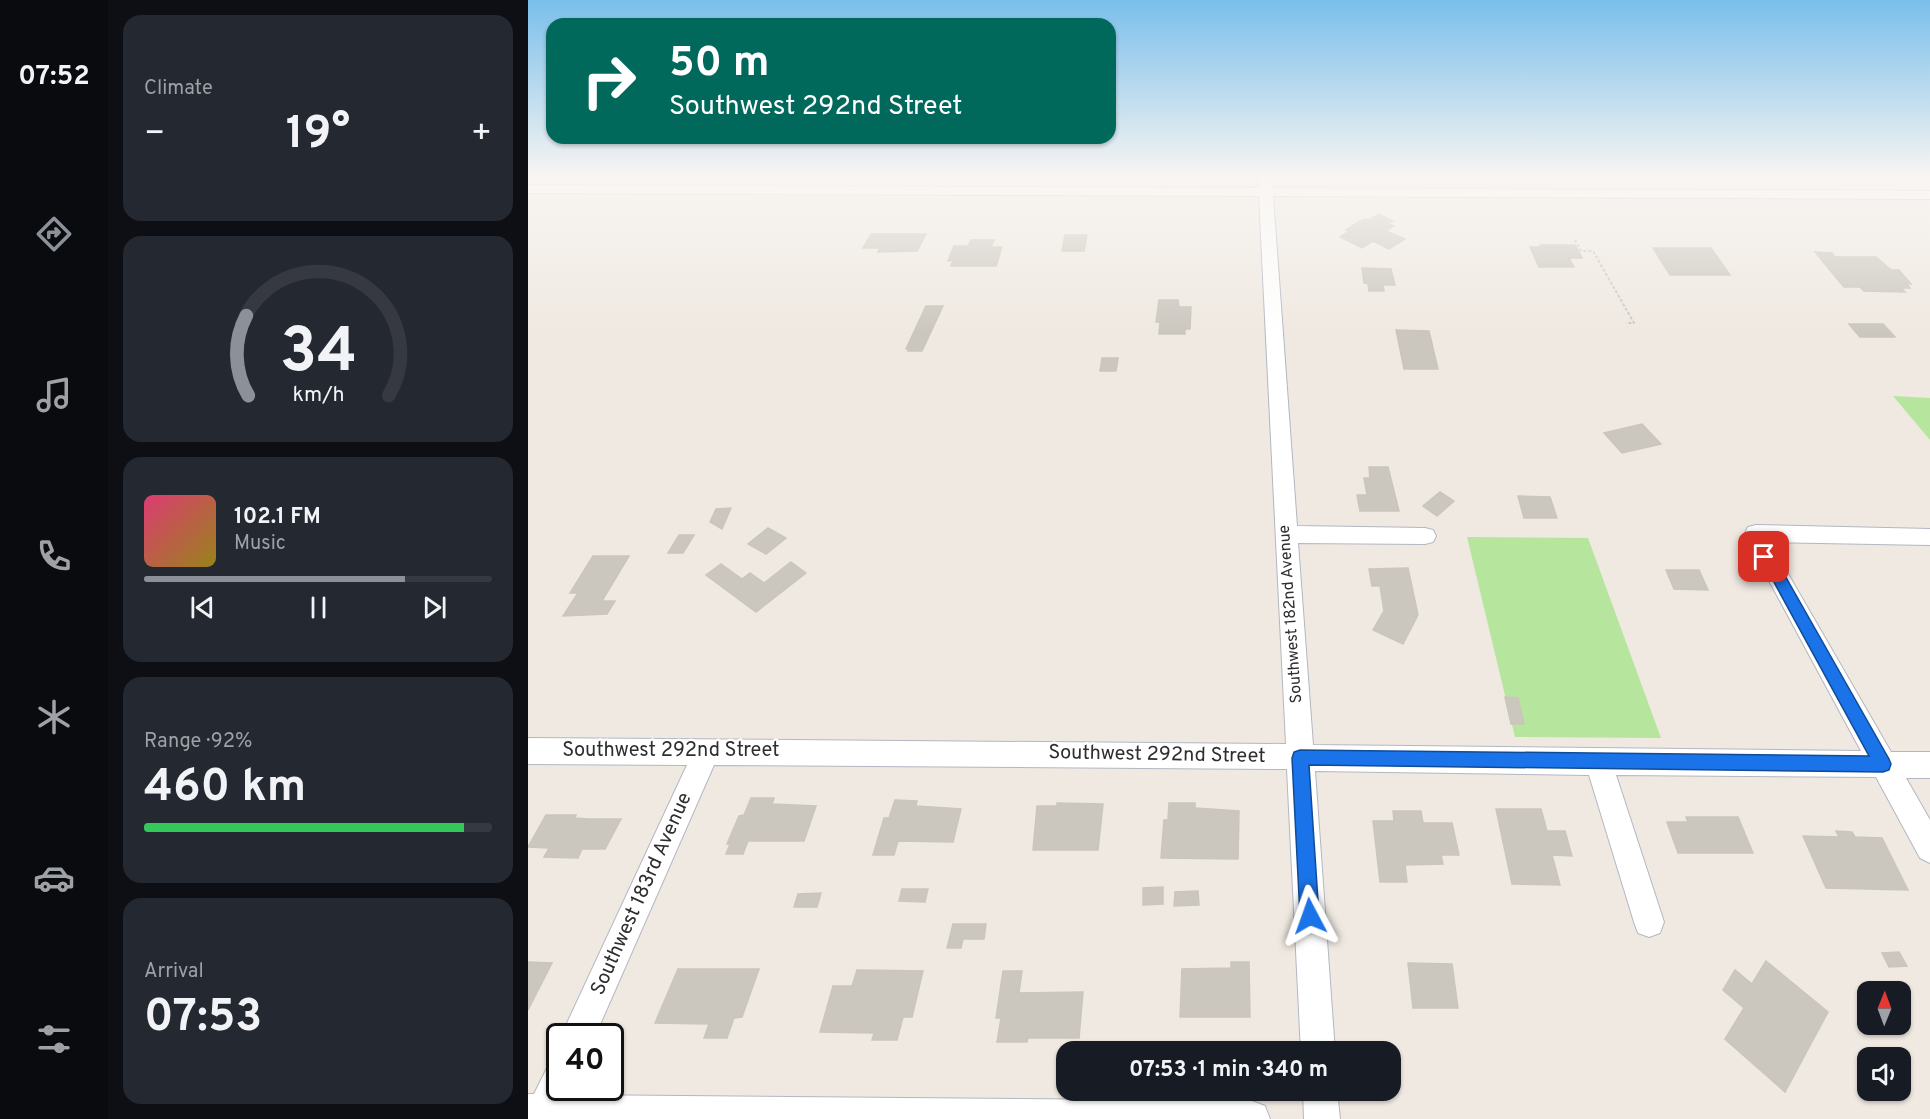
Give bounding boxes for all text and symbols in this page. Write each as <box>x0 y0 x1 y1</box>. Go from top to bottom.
text: 50 m <box>669 38 770 91</box>
icon: right <box>570 42 648 120</box>
text: 07:52 <box>18 60 90 94</box>
text: Climate <box>144 76 213 102</box>
text: Southwest 292nd Street <box>669 90 962 124</box>
text: 19° <box>286 107 350 164</box>
text: − <box>144 114 165 156</box>
text: + <box>471 114 492 156</box>
icon: directions <box>33 213 75 255</box>
text: 34 <box>279 315 357 394</box>
icon: music <box>33 374 75 416</box>
text: km/h <box>292 382 344 409</box>
text: 102.1 FM <box>234 504 321 531</box>
street label: Southwest 182nd Avenue <box>1275 524 1307 704</box>
text: Music <box>234 531 286 557</box>
pin <box>1738 531 1789 582</box>
icon: phone <box>33 535 75 577</box>
icon: arrive <box>1747 540 1780 573</box>
icon: previous <box>186 591 219 624</box>
icon: pause <box>302 591 335 624</box>
icon: next <box>418 591 451 624</box>
icon: climate <box>33 696 75 738</box>
text: Range · 92% <box>144 729 252 755</box>
street label: Southwest 292nd Street <box>562 738 780 764</box>
street label: Southwest 292nd Street <box>1048 740 1266 770</box>
text: 460 km <box>144 760 306 817</box>
street label: Southwest 183rd Avenue <box>586 789 698 999</box>
icon: car <box>33 857 75 899</box>
position arrow <box>1278 884 1342 948</box>
text: Arrival <box>144 959 204 985</box>
north arrow <box>1857 981 1911 1035</box>
map controls <box>1857 981 1911 1101</box>
text: 07:53 <box>144 990 262 1047</box>
icon: filters <box>33 1018 75 1060</box>
speed limit sign: 40 <box>546 1023 624 1101</box>
button: sound <box>1857 1047 1911 1101</box>
text: 07:53 · 1 min · 340 m <box>1129 1057 1328 1084</box>

